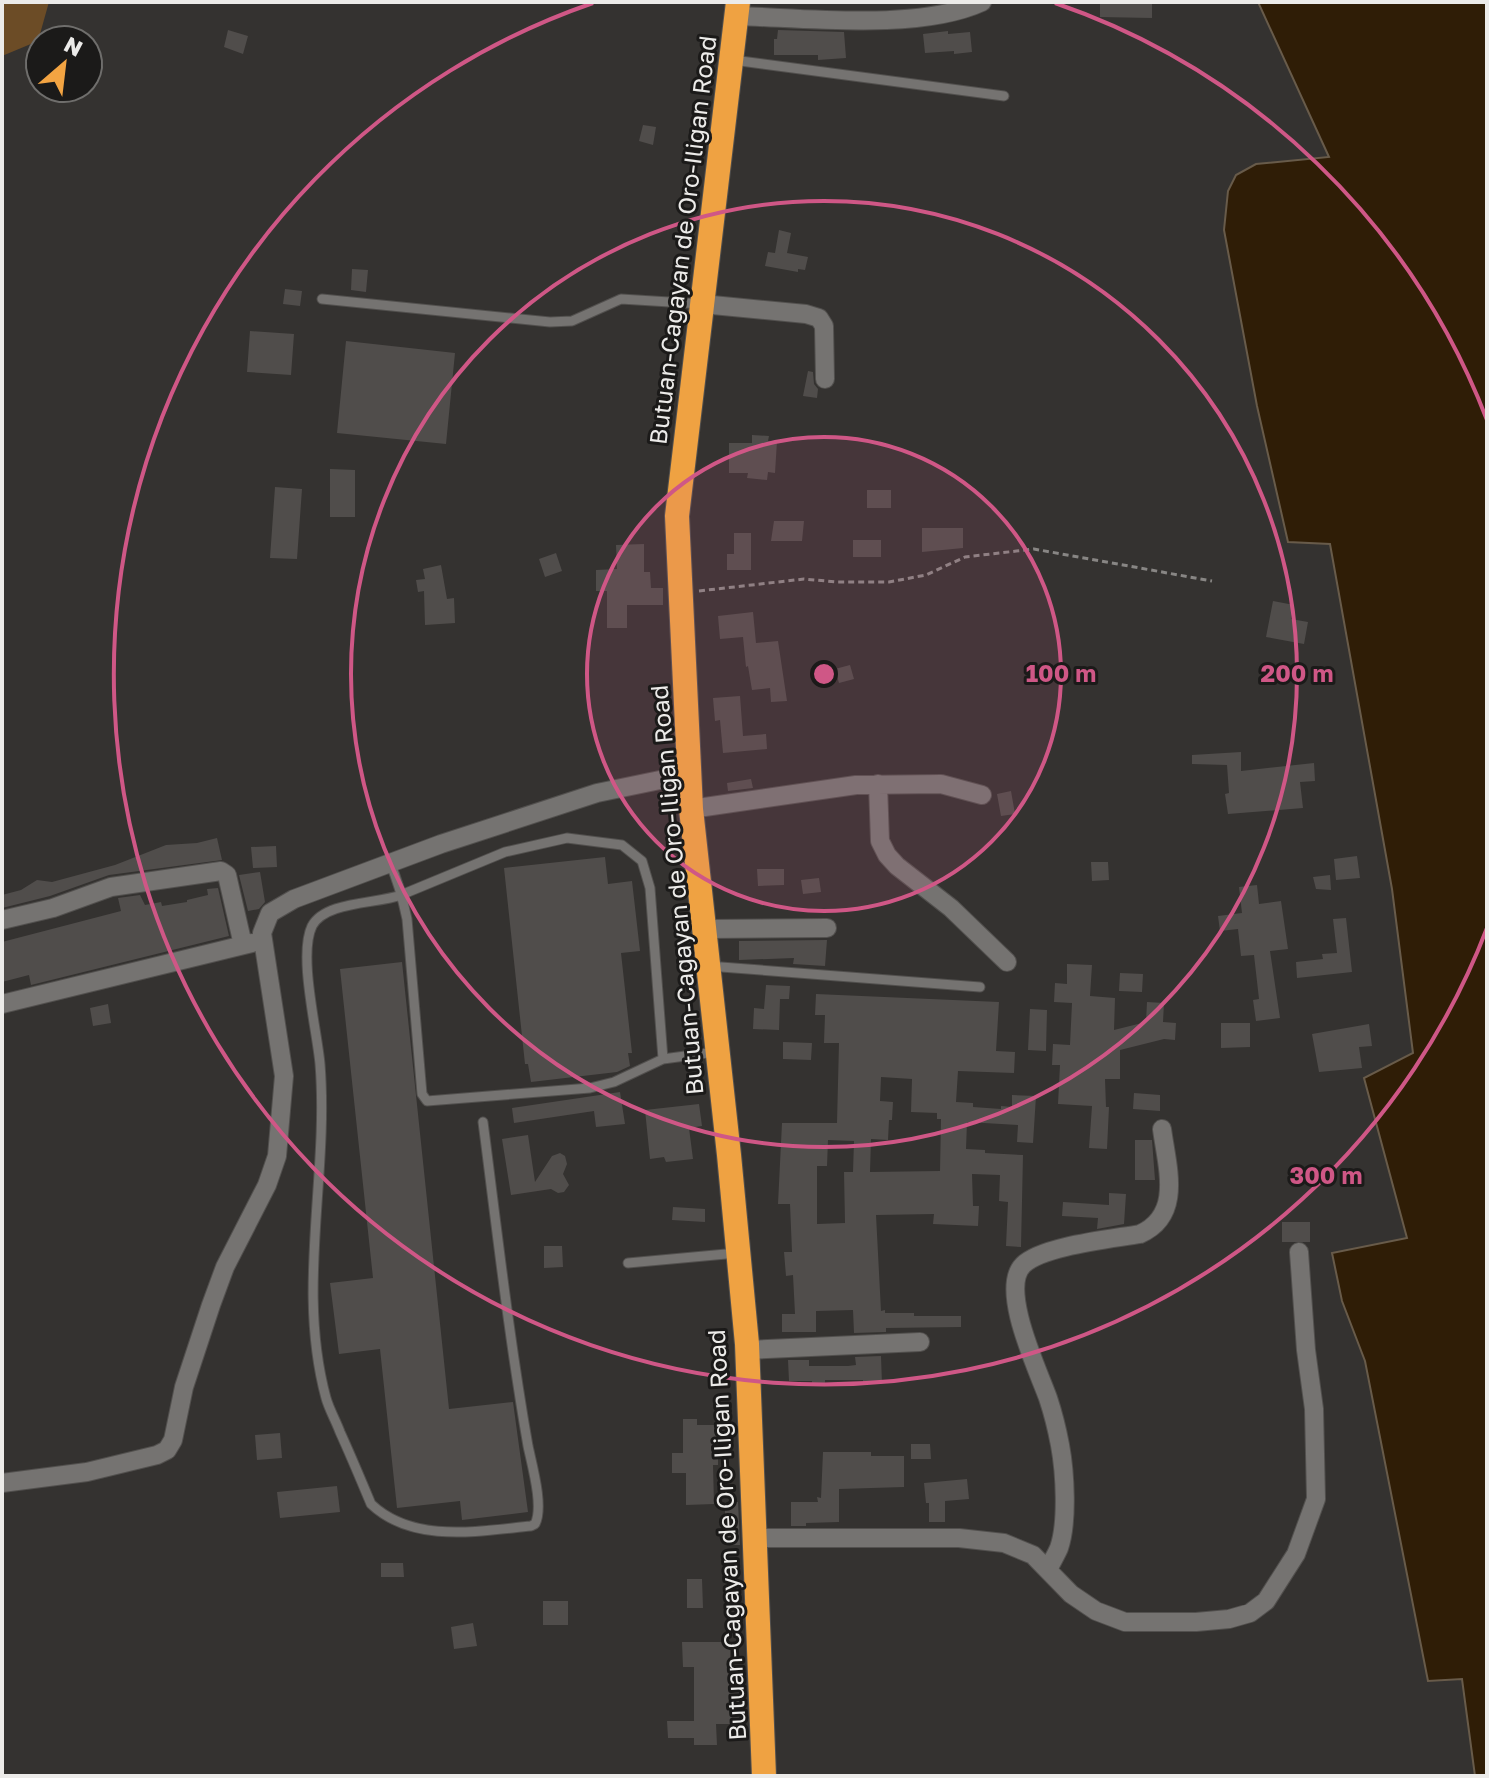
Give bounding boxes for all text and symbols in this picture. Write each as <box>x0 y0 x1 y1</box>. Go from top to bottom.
north arrow <box>24 24 104 104</box>
text: N <box>60 30 87 62</box>
street label: Butuan-Cagayan de Oro-Iligan Road <box>643 34 721 446</box>
text: 100 m <box>1026 658 1096 687</box>
text: 200 m <box>1261 658 1333 687</box>
centre of rings <box>810 660 838 688</box>
street label: Butuan-Cagayan de Oro-Iligan Road <box>644 684 708 1096</box>
text: 300 m <box>1290 1160 1362 1189</box>
street label: Butuan-Cagayan de Oro-Iligan Road <box>701 1329 751 1741</box>

